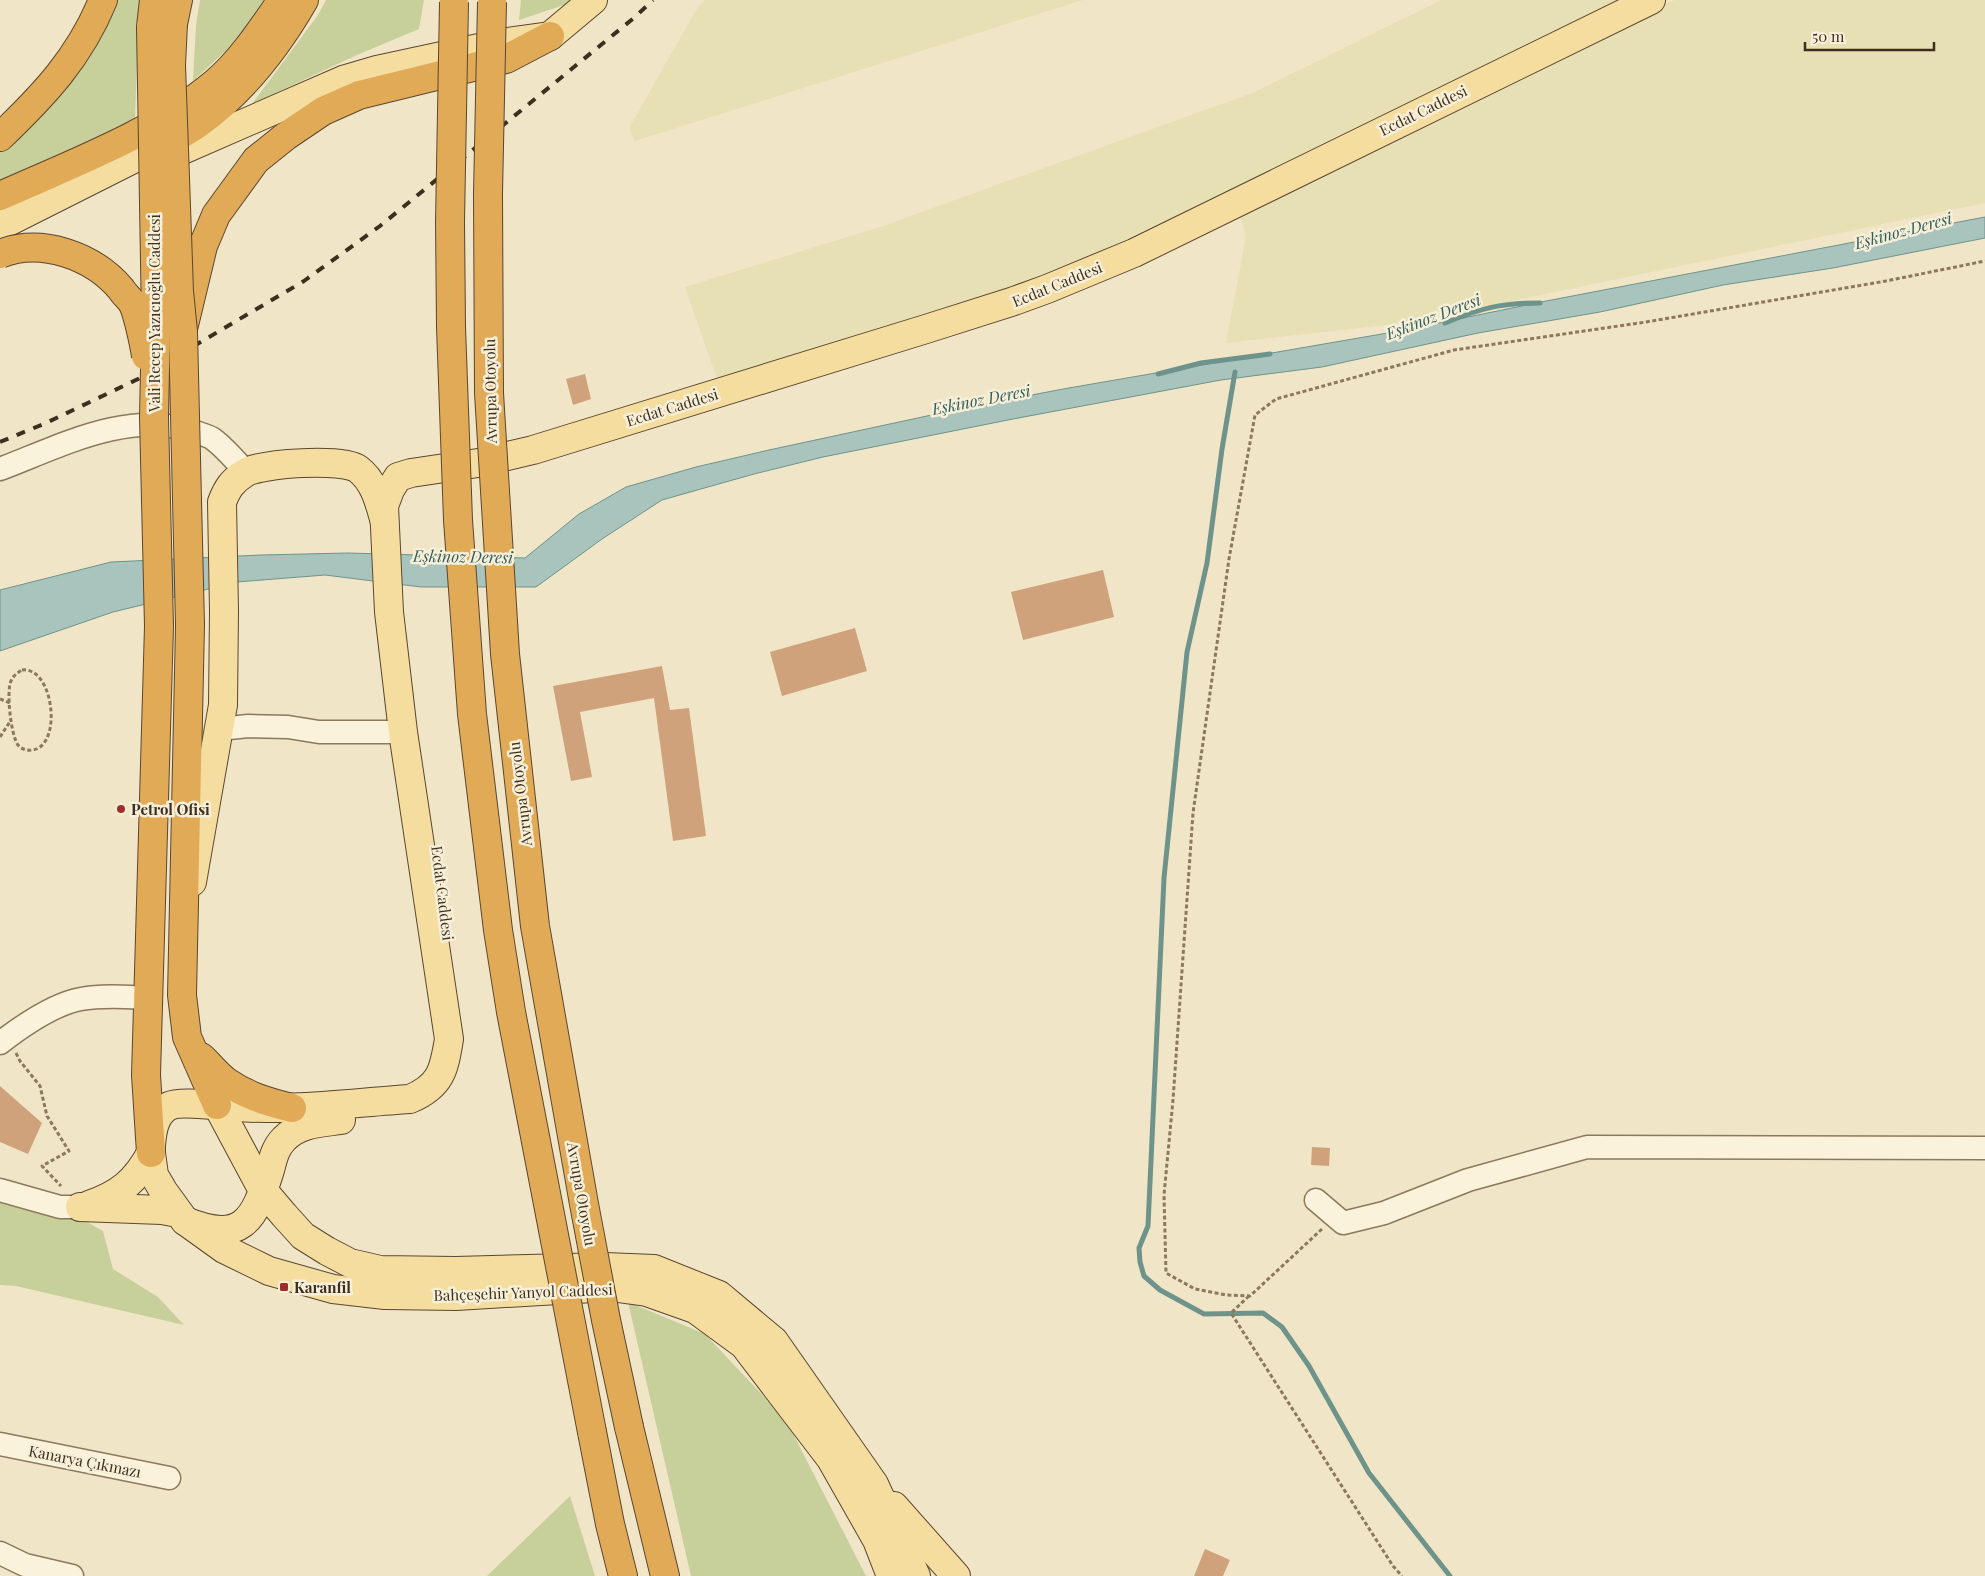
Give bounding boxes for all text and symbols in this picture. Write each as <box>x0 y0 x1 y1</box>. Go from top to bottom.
scale bar <box>1805 20 1934 52</box>
text: 50 m <box>1812 26 1845 46</box>
street label: Ecdat Caddesi <box>1376 80 1471 140</box>
water label: Eşkinoz Deresi <box>1851 207 1955 253</box>
street label: Vali Recep Yazıcıoğlu Caddesi <box>144 213 164 413</box>
street label: Ecdat Caddesi <box>1009 257 1105 311</box>
water label: Eşkinoz Deresi <box>1382 288 1485 344</box>
street label: Avrupa Otoyolu <box>479 338 501 445</box>
water label: Eşkinoz Deresi <box>929 379 1033 419</box>
street label: Ecdat Caddesi <box>624 383 721 430</box>
water label: Eşkinoz Deresi <box>412 545 514 567</box>
street label: Avrupa Otoyolu <box>504 740 536 848</box>
place label: Petrol Ofisi <box>131 799 210 819</box>
marker: Petrol Ofisi <box>115 803 127 815</box>
street label: Ecdat Caddesi <box>427 844 459 942</box>
street label: Avrupa Otoyolu <box>563 1140 601 1248</box>
place label: Karanfil <box>294 1277 351 1297</box>
street label: Bahçeşehir Yanyol Caddesi <box>433 1279 614 1305</box>
marker: Karanfil <box>278 1281 290 1293</box>
street label: Kanarya Çıkmazı <box>27 1440 144 1482</box>

